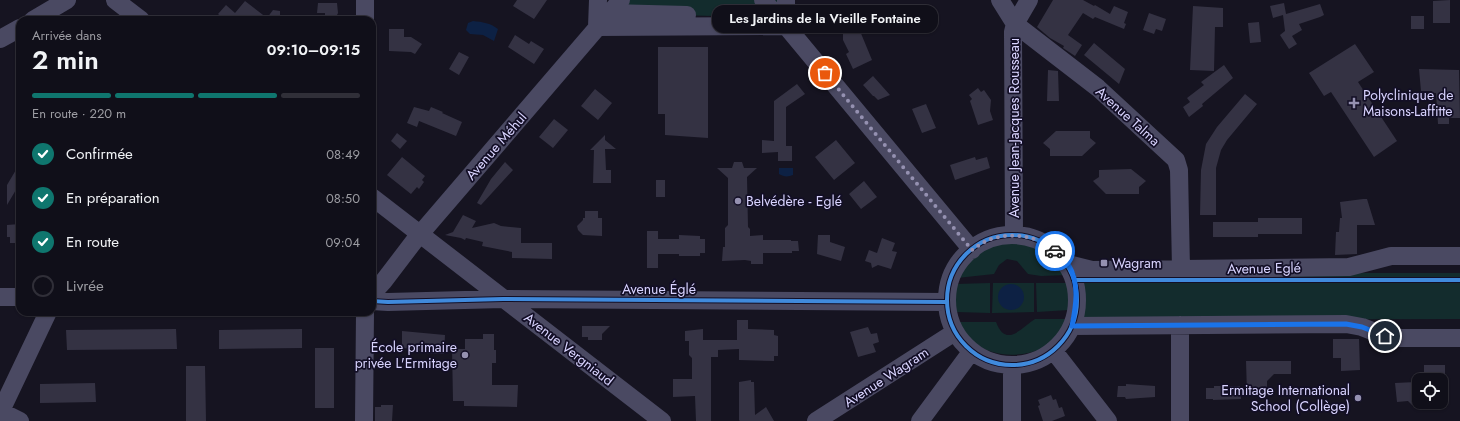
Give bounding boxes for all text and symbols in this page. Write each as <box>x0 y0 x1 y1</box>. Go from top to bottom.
callout: Les Jardins de la Vieille Fontaine <box>712 5 938 33</box>
text: Les Jardins de la Vieille Fontaine <box>729 9 921 28</box>
text: Arrivée dans <box>32 26 101 45</box>
street label: Avenue Jean-Jacques Rousseau <box>1004 38 1024 218</box>
text: 09:10–09:15 <box>267 39 360 61</box>
text: 2 min <box>32 41 99 79</box>
pin <box>808 56 842 90</box>
icon: bag <box>814 62 836 84</box>
street label: Avenue Talma <box>1091 82 1165 150</box>
place label: Polyclinique de Maisons-Laffitte <box>1363 85 1454 121</box>
marker: Polyclinique de Maisons-Laffitte <box>1348 97 1360 109</box>
text: En route · 220 m <box>32 104 126 123</box>
street label: Avenue Méhul <box>461 108 531 184</box>
icon: check <box>32 143 54 165</box>
text: Confirmée <box>66 143 133 165</box>
text: 08:49 <box>326 145 360 164</box>
icon: check <box>32 187 54 209</box>
text: En préparation <box>66 187 160 209</box>
text: 08:50 <box>326 189 360 208</box>
place label: Belvédère - Eglé <box>746 191 842 211</box>
marker: Belvédère - Eglé <box>733 196 743 206</box>
icon: check <box>32 231 54 253</box>
text: En route <box>66 231 119 253</box>
courier <box>1035 231 1075 271</box>
text: 09:04 <box>325 233 360 252</box>
icon: car <box>1044 240 1066 262</box>
place label: Wagram <box>1112 253 1162 273</box>
street label: Avenue Eglé <box>1227 257 1301 279</box>
marker: Wagram <box>1099 258 1109 268</box>
text: Livrée <box>66 275 104 297</box>
street label: Avenue Églé <box>622 279 696 299</box>
street label: Avenue Vergniaud <box>520 308 618 390</box>
pin <box>1368 319 1402 353</box>
icon: home <box>1374 325 1396 347</box>
place label: École primaire privée L'Ermitage <box>355 337 457 373</box>
street label: Avenue Wagram <box>840 342 932 412</box>
marker: École primaire privée L'Ermitage <box>460 350 470 360</box>
map controls <box>1412 373 1448 409</box>
button: locate <box>1412 373 1448 409</box>
place label: Ermitage International School (Collège) <box>1221 380 1350 416</box>
marker: Ermitage International School (Collège) <box>1353 393 1363 403</box>

